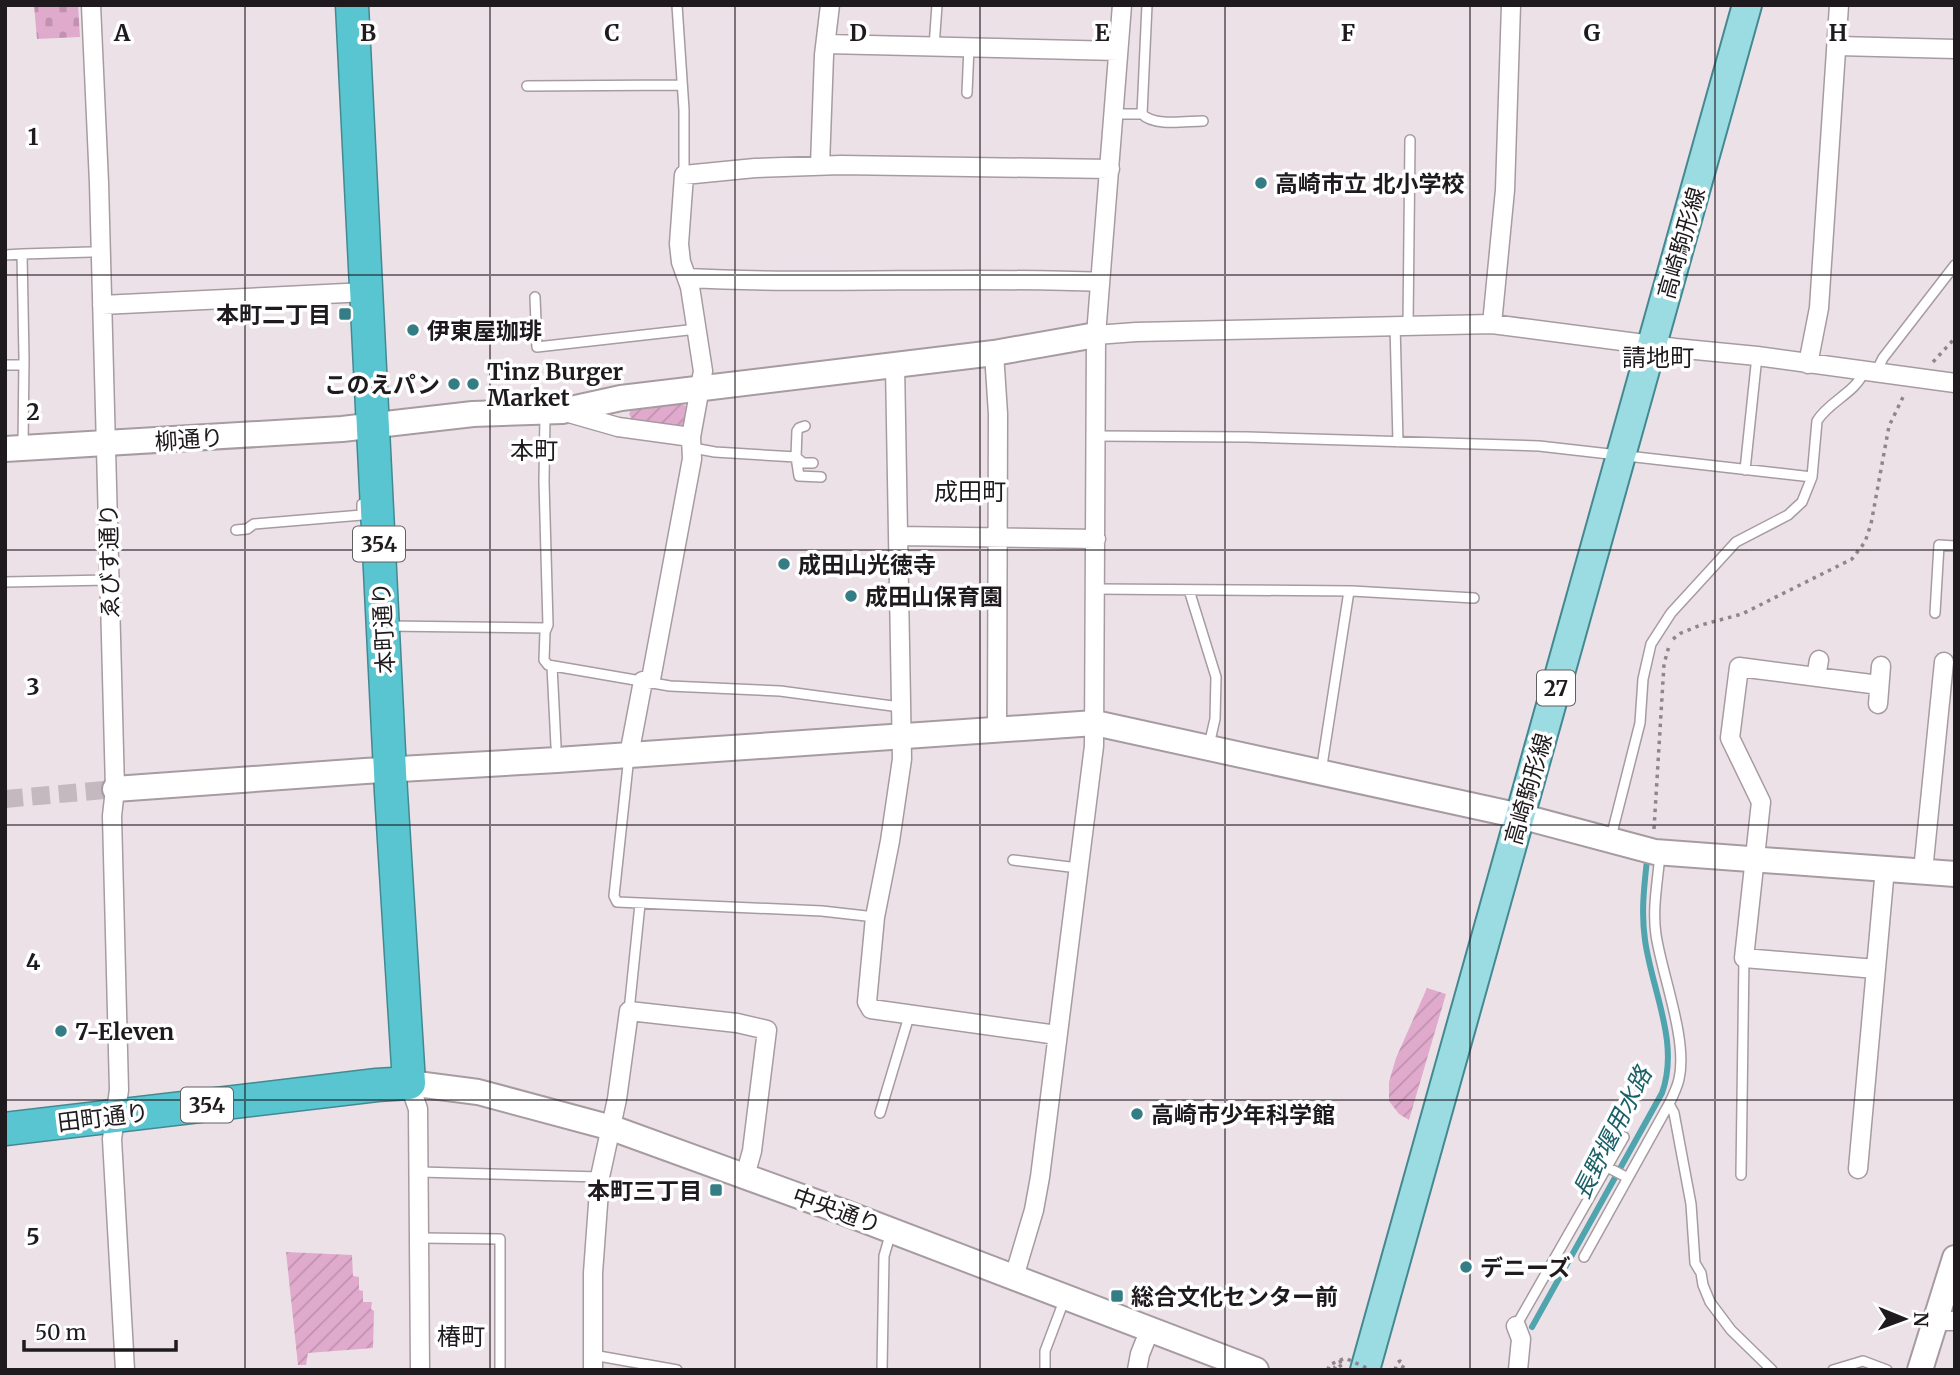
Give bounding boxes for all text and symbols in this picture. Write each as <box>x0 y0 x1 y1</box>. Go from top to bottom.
text: A <box>113 18 131 47</box>
text: B <box>360 18 376 47</box>
text: C <box>604 18 620 47</box>
text: D <box>849 18 867 47</box>
text: E <box>1094 18 1110 47</box>
text: F <box>1341 18 1355 47</box>
text: G <box>1584 18 1601 47</box>
text: H <box>1829 18 1848 47</box>
text: 1 <box>28 122 39 151</box>
place label: 高崎市立 北小学校 <box>1275 169 1464 198</box>
marker: 高崎市立 北小学校 <box>1253 175 1269 191</box>
street label: 高崎駒形線 <box>1651 184 1711 302</box>
place label: 本町二丁目 <box>216 300 331 329</box>
marker: 本町二丁目 <box>337 306 353 322</box>
place label: 伊東屋珈琲 <box>427 316 542 345</box>
marker: 伊東屋珈琲 <box>405 322 421 338</box>
district label: 請地町 <box>1622 342 1694 373</box>
place label: Tinz Burger Market <box>487 357 624 412</box>
place label: このえパン <box>324 370 440 399</box>
marker: このえパン <box>446 376 462 392</box>
marker: Tinz Burger Market <box>465 376 481 392</box>
text: 2 <box>26 397 40 426</box>
street label: 柳通り <box>154 422 224 456</box>
district label: 本町 <box>510 435 558 466</box>
district label: 成田町 <box>934 476 1006 507</box>
street label: ゑびす通り <box>93 503 125 619</box>
road number: 354 <box>353 526 405 562</box>
place label: 成田山光徳寺 <box>798 550 936 579</box>
marker: 成田山光徳寺 <box>776 556 792 572</box>
street label: 本町通り <box>366 581 400 675</box>
place label: 成田山保育園 <box>865 582 1003 611</box>
marker: 成田山保育園 <box>843 588 859 604</box>
road number: 27 <box>1537 670 1575 706</box>
text: 3 <box>26 672 40 701</box>
street label: 高崎駒形線 <box>1498 730 1558 848</box>
text: 4 <box>26 947 41 976</box>
place label: 7-Eleven <box>75 1017 174 1046</box>
marker: 7-Eleven <box>53 1023 69 1039</box>
water label: 長野堰用水路 <box>1566 1060 1659 1204</box>
road number: 354 <box>181 1088 233 1122</box>
street label: 田町通り <box>56 1097 150 1137</box>
place label: 高崎市少年科学館 <box>1151 1100 1335 1129</box>
marker: 高崎市少年科学館 <box>1129 1106 1145 1122</box>
place label: 本町三丁目 <box>587 1176 702 1205</box>
street label: 中央通り <box>789 1181 885 1239</box>
marker: 本町三丁目 <box>708 1182 724 1198</box>
text: 5 <box>26 1222 40 1251</box>
place label: デニーズ <box>1480 1253 1571 1282</box>
marker: デニーズ <box>1458 1259 1474 1275</box>
place label: 総合文化センター前 <box>1131 1282 1338 1311</box>
north arrow <box>1869 1284 1939 1354</box>
marker: 総合文化センター前 <box>1109 1288 1125 1304</box>
scale bar <box>24 1308 177 1352</box>
text: N <box>1909 1312 1933 1327</box>
text: 50 m <box>35 1319 86 1346</box>
district label: 椿町 <box>437 1321 485 1352</box>

